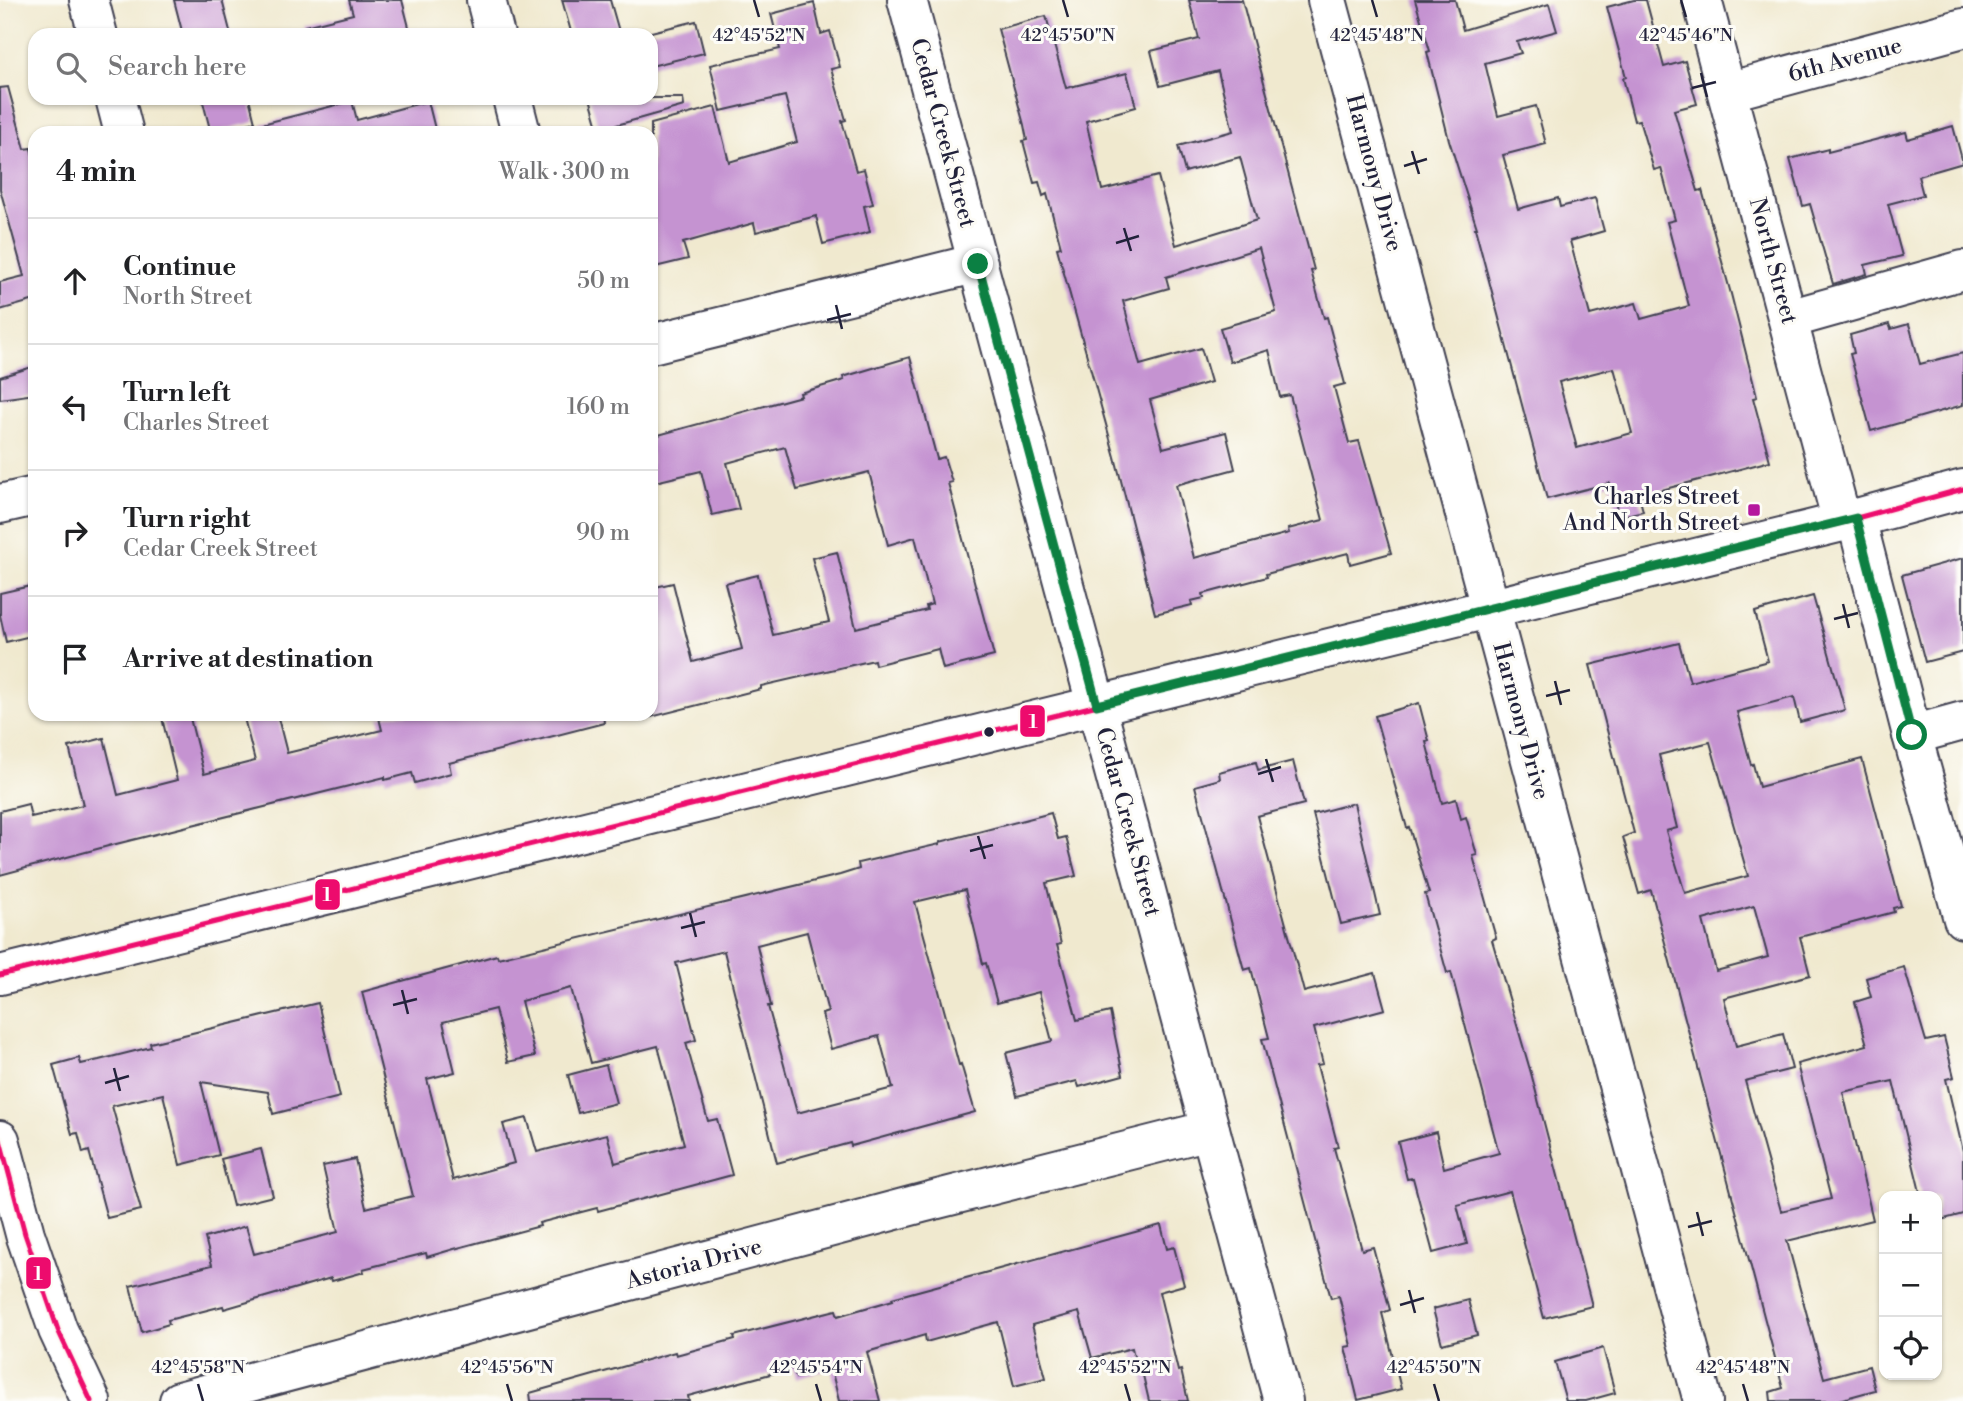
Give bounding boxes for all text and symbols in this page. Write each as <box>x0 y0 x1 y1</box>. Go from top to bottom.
text: 42°45'52"N <box>713 24 806 47</box>
text: 42°45'50"N <box>1021 24 1116 47</box>
text: 42°45'48"N <box>1330 24 1425 47</box>
text: 42°45'46"N <box>1639 24 1734 47</box>
search box <box>28 28 658 105</box>
street label: 6th Avenue <box>1785 31 1905 89</box>
street label: Cedar Creek Street <box>904 35 982 231</box>
icon: search <box>52 48 90 86</box>
text: Search here <box>108 51 247 83</box>
street label: Harmony Drive <box>1340 91 1408 255</box>
text: 4 min <box>56 153 136 191</box>
text: Walk · 300 m <box>499 158 630 186</box>
street label: North Street <box>1743 195 1803 327</box>
route end <box>962 248 993 279</box>
text: Continue <box>123 251 236 283</box>
icon: ahead <box>56 262 94 300</box>
text: 50 m <box>577 267 630 295</box>
text: North Street <box>123 283 253 311</box>
text: Turn left <box>123 377 231 409</box>
icon: left <box>56 388 94 426</box>
text: 160 m <box>567 393 630 421</box>
text: Charles Street <box>123 409 269 437</box>
place label: Charles Street And North Street <box>1562 483 1740 537</box>
marker: Charles Street And North Street <box>1746 502 1762 518</box>
text: Turn right <box>123 503 251 535</box>
icon: right <box>56 514 94 552</box>
text: 90 m <box>576 519 630 547</box>
text: Cedar Creek Street <box>123 535 318 563</box>
street label: Harmony Drive <box>1487 639 1555 803</box>
icon: arrive <box>56 640 94 678</box>
text: Arrive at destination <box>123 643 373 675</box>
line badge: 1 <box>1019 704 1046 738</box>
text: 1 <box>1028 710 1038 734</box>
route start <box>1896 719 1927 750</box>
street label: Cedar Creek Street <box>1089 724 1167 920</box>
unlabelled marker <box>982 725 996 739</box>
line badge: 1 <box>314 878 341 911</box>
text: 1 <box>322 883 332 907</box>
map controls <box>1879 1191 1942 1380</box>
button: + <box>1879 1191 1942 1254</box>
street label: Astoria Drive <box>622 1232 765 1296</box>
button: − <box>1879 1254 1942 1317</box>
line badge: 1 <box>25 1256 52 1290</box>
text: 1 <box>33 1262 43 1286</box>
button: locate <box>1879 1317 1942 1380</box>
text: 42°45'58"N <box>151 1356 245 1379</box>
text: 42°45'56"N <box>460 1356 554 1379</box>
text: 42°45'54"N <box>769 1356 863 1379</box>
text: 42°45'52"N <box>1079 1356 1172 1379</box>
text: 42°45'50"N <box>1387 1356 1482 1379</box>
text: 42°45'48"N <box>1696 1356 1791 1379</box>

